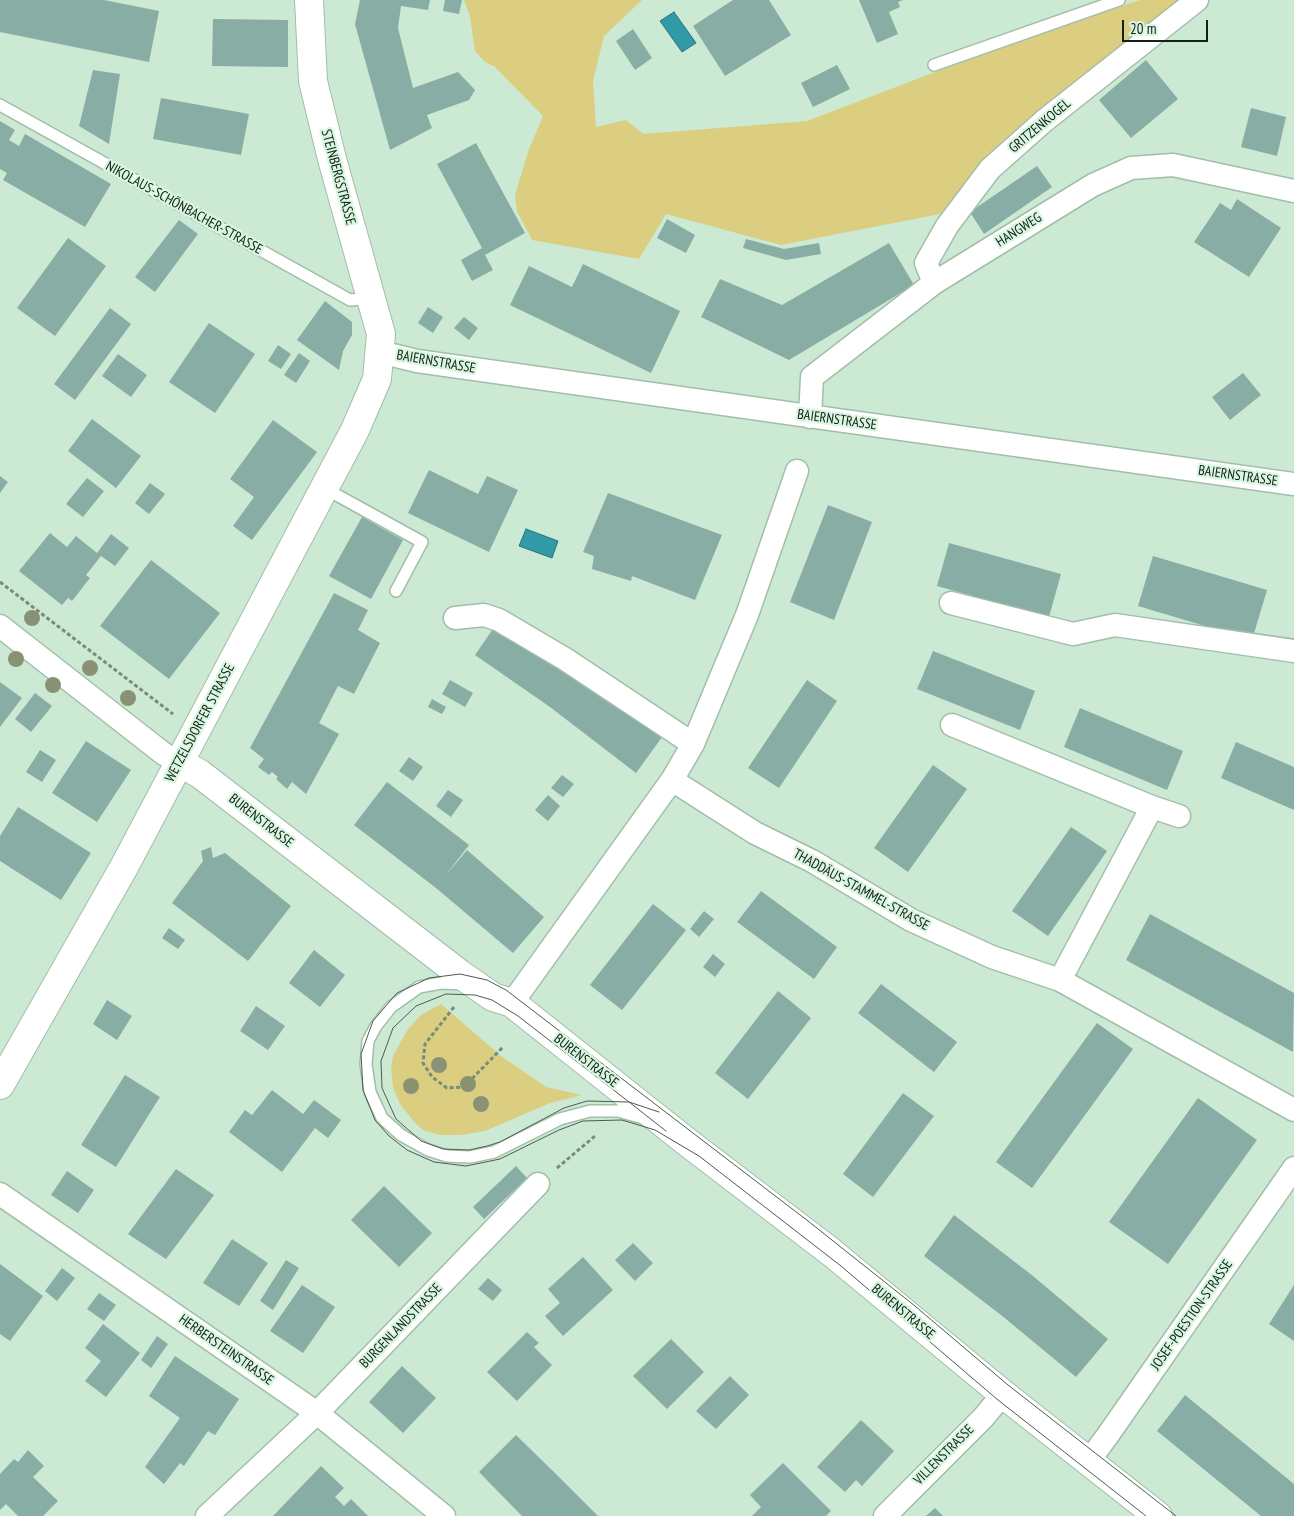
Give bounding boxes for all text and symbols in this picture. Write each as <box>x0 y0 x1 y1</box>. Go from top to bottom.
scale bar <box>1124 10 1210 42</box>
text: 20 m <box>1130 19 1156 38</box>
street label: GRITZENKOGEL <box>1006 95 1074 157</box>
street label: STEINBERGSTRASSE <box>317 127 359 227</box>
street label: NIKOLAUS-SCHÖNBACHER-STRASSE <box>103 158 265 258</box>
street label: HANGWEG <box>993 209 1045 251</box>
street label: BAIERNSTRASSE <box>395 347 477 377</box>
street label: BAIERNSTRASSE <box>796 406 878 434</box>
street label: BAIERNSTRASSE <box>1197 462 1279 490</box>
street label: WETZELSDORFER STRASSE <box>162 661 238 785</box>
street label: BURENSTRASSE <box>225 791 297 851</box>
street label: THADDÄUS-STAMMEL-STRASSE <box>790 846 932 934</box>
street label: BURENSTRASSE <box>550 1031 622 1091</box>
street label: JOSEF-POESTION-STRASSE <box>1148 1257 1236 1373</box>
street label: BURGENLANDSTRASSE <box>356 1280 446 1372</box>
street label: BURENSTRASSE <box>868 1281 938 1343</box>
street label: HERBERSTEINSTRASSE <box>175 1311 277 1389</box>
street label: VILLENSTRASSE <box>910 1421 978 1489</box>

